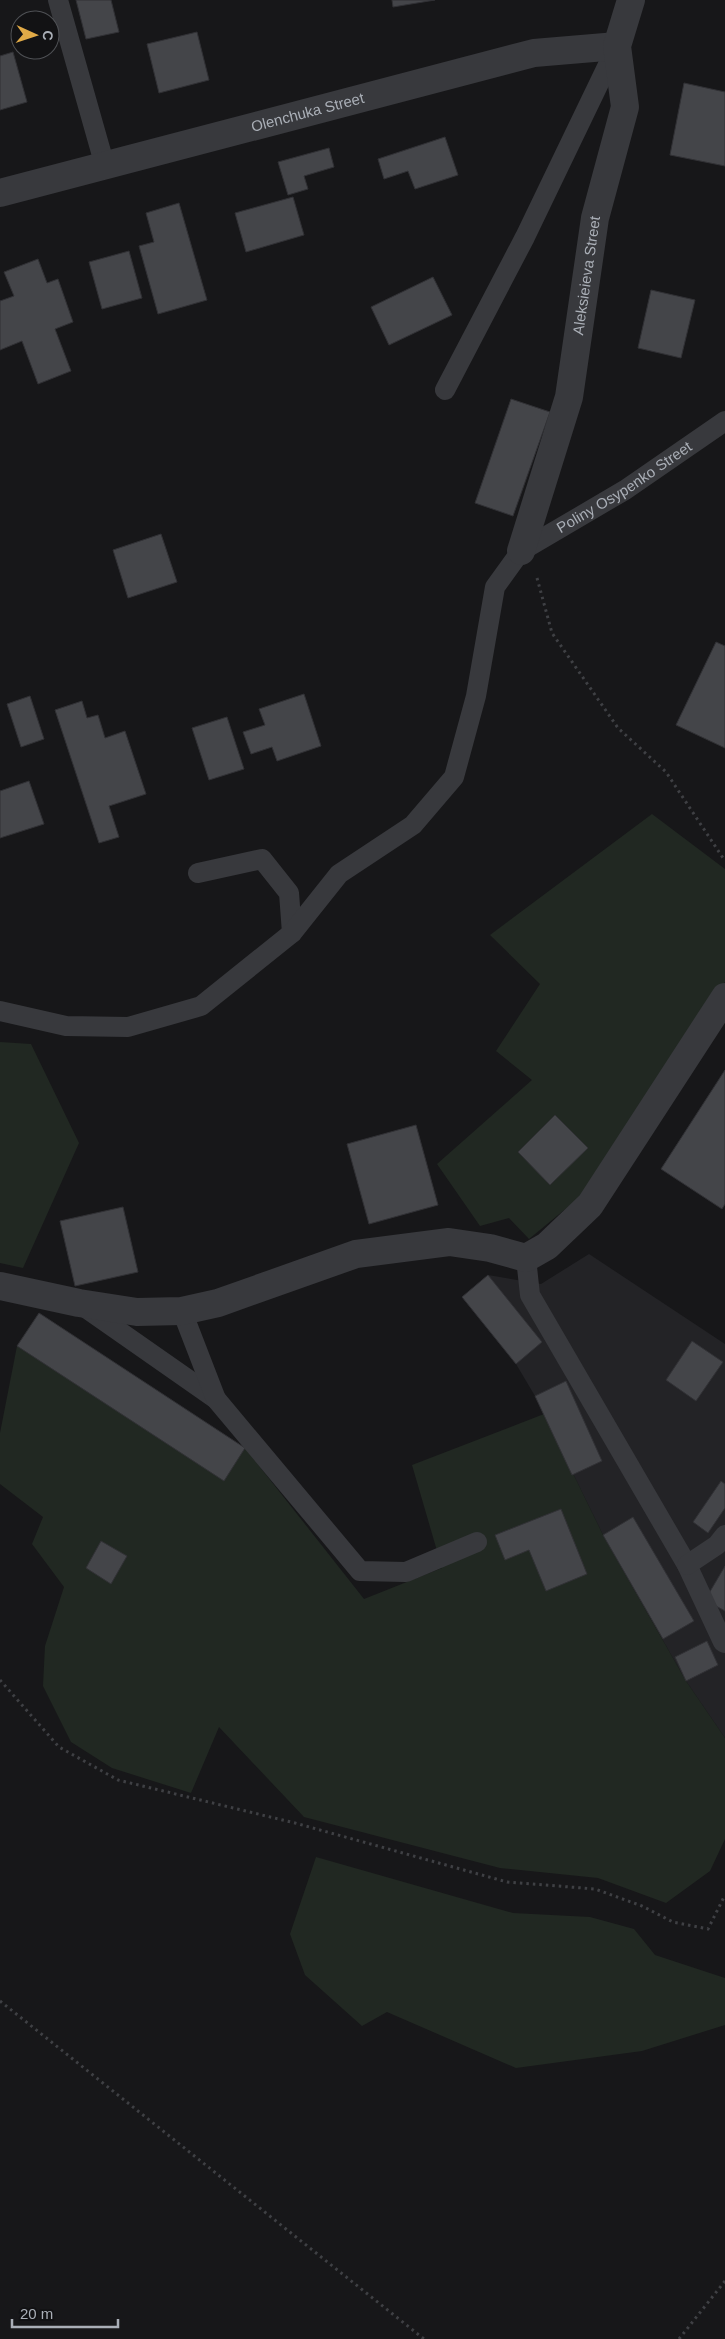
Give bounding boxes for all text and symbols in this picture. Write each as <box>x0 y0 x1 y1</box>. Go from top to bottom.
north arrow <box>10 10 60 60</box>
text: С <box>40 30 56 41</box>
street label: Olenchuka Street <box>249 89 367 135</box>
street label: Aleksieieva Street <box>569 214 603 336</box>
street label: Poliny Osypenko Street <box>554 437 695 536</box>
scale bar <box>12 2296 119 2328</box>
text: 20 m <box>20 2305 53 2322</box>

